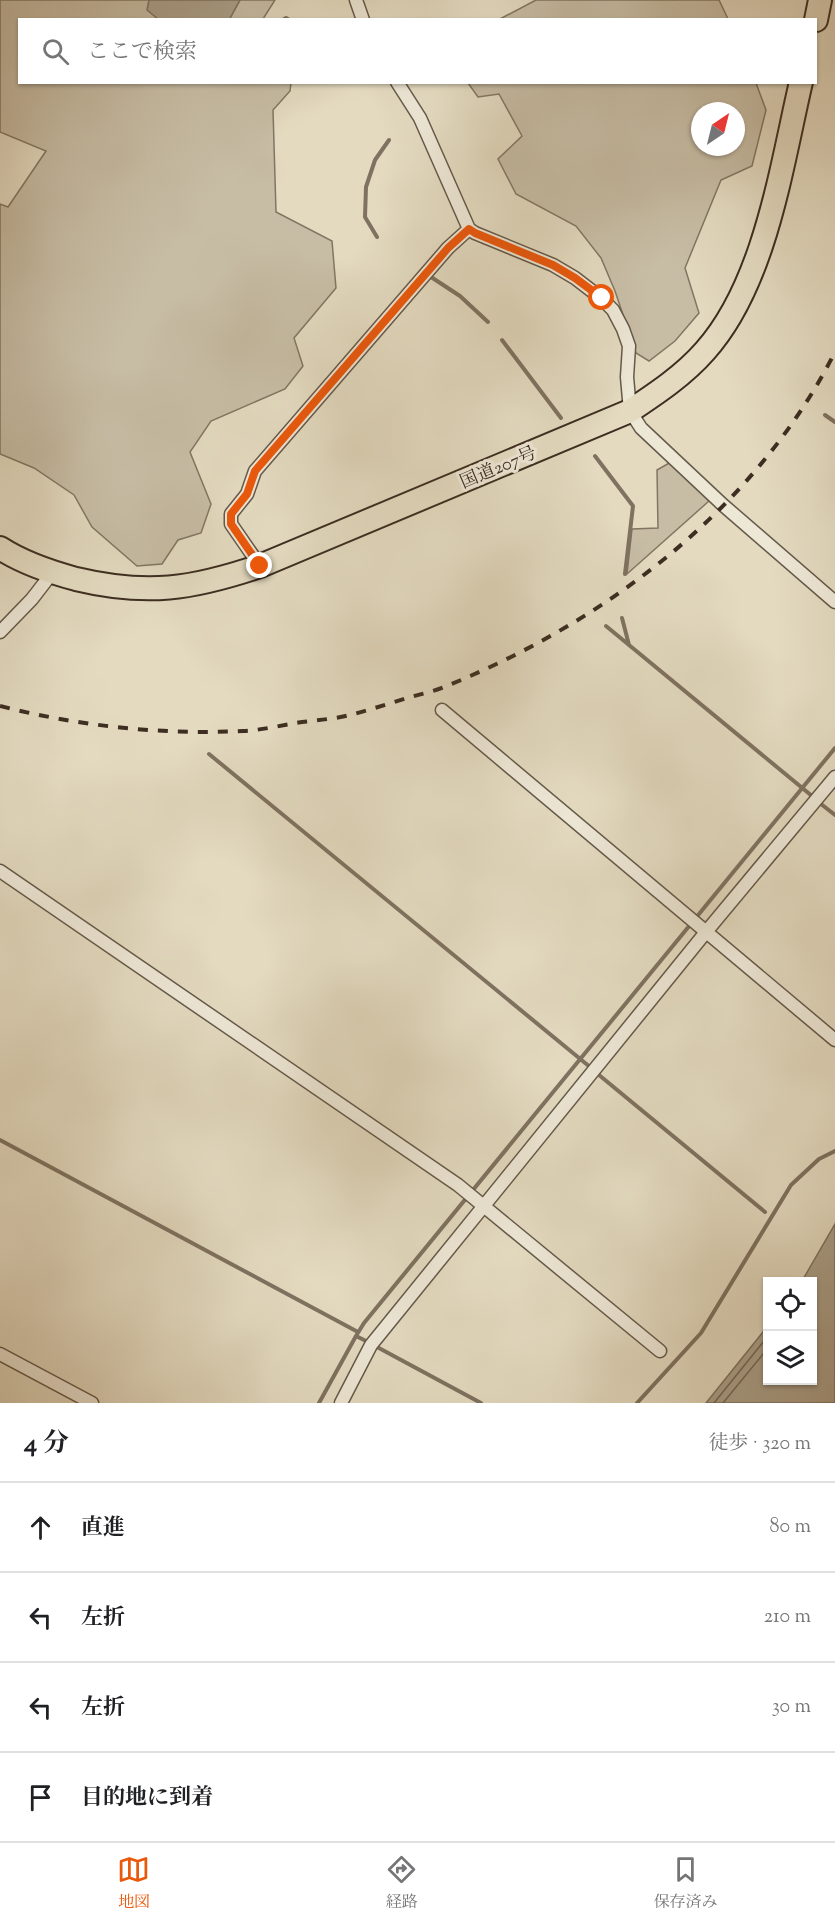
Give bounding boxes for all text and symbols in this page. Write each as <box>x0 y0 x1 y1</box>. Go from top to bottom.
search box <box>18 18 817 84</box>
icon: search <box>39 35 72 68</box>
text: ここで検索 <box>87 37 197 69</box>
north arrow <box>691 102 745 156</box>
route start <box>588 284 614 310</box>
street label: 国道207号 <box>456 441 541 497</box>
route end <box>246 552 272 578</box>
map controls <box>763 1277 817 1385</box>
button: locate <box>763 1277 817 1331</box>
button: layers <box>763 1331 817 1385</box>
text: 4 分 <box>24 1426 69 1463</box>
text: 徒歩 · 320 m <box>709 1430 811 1459</box>
icon: ahead <box>24 1511 57 1544</box>
text: 直進 <box>81 1513 125 1545</box>
text: 80 m <box>770 1513 811 1542</box>
icon: left <box>24 1601 57 1634</box>
text: 左折 <box>81 1603 125 1635</box>
text: 210 m <box>764 1603 811 1632</box>
icon: left <box>24 1691 57 1724</box>
text: 左折 <box>81 1693 125 1725</box>
text: 30 m <box>772 1693 811 1722</box>
icon: arrive <box>24 1781 57 1814</box>
text: 目的地に到着 <box>81 1783 213 1815</box>
tab: 地図 <box>117 1853 150 1915</box>
tab: 経路 <box>385 1853 418 1915</box>
tab: 保存済み <box>653 1853 717 1915</box>

